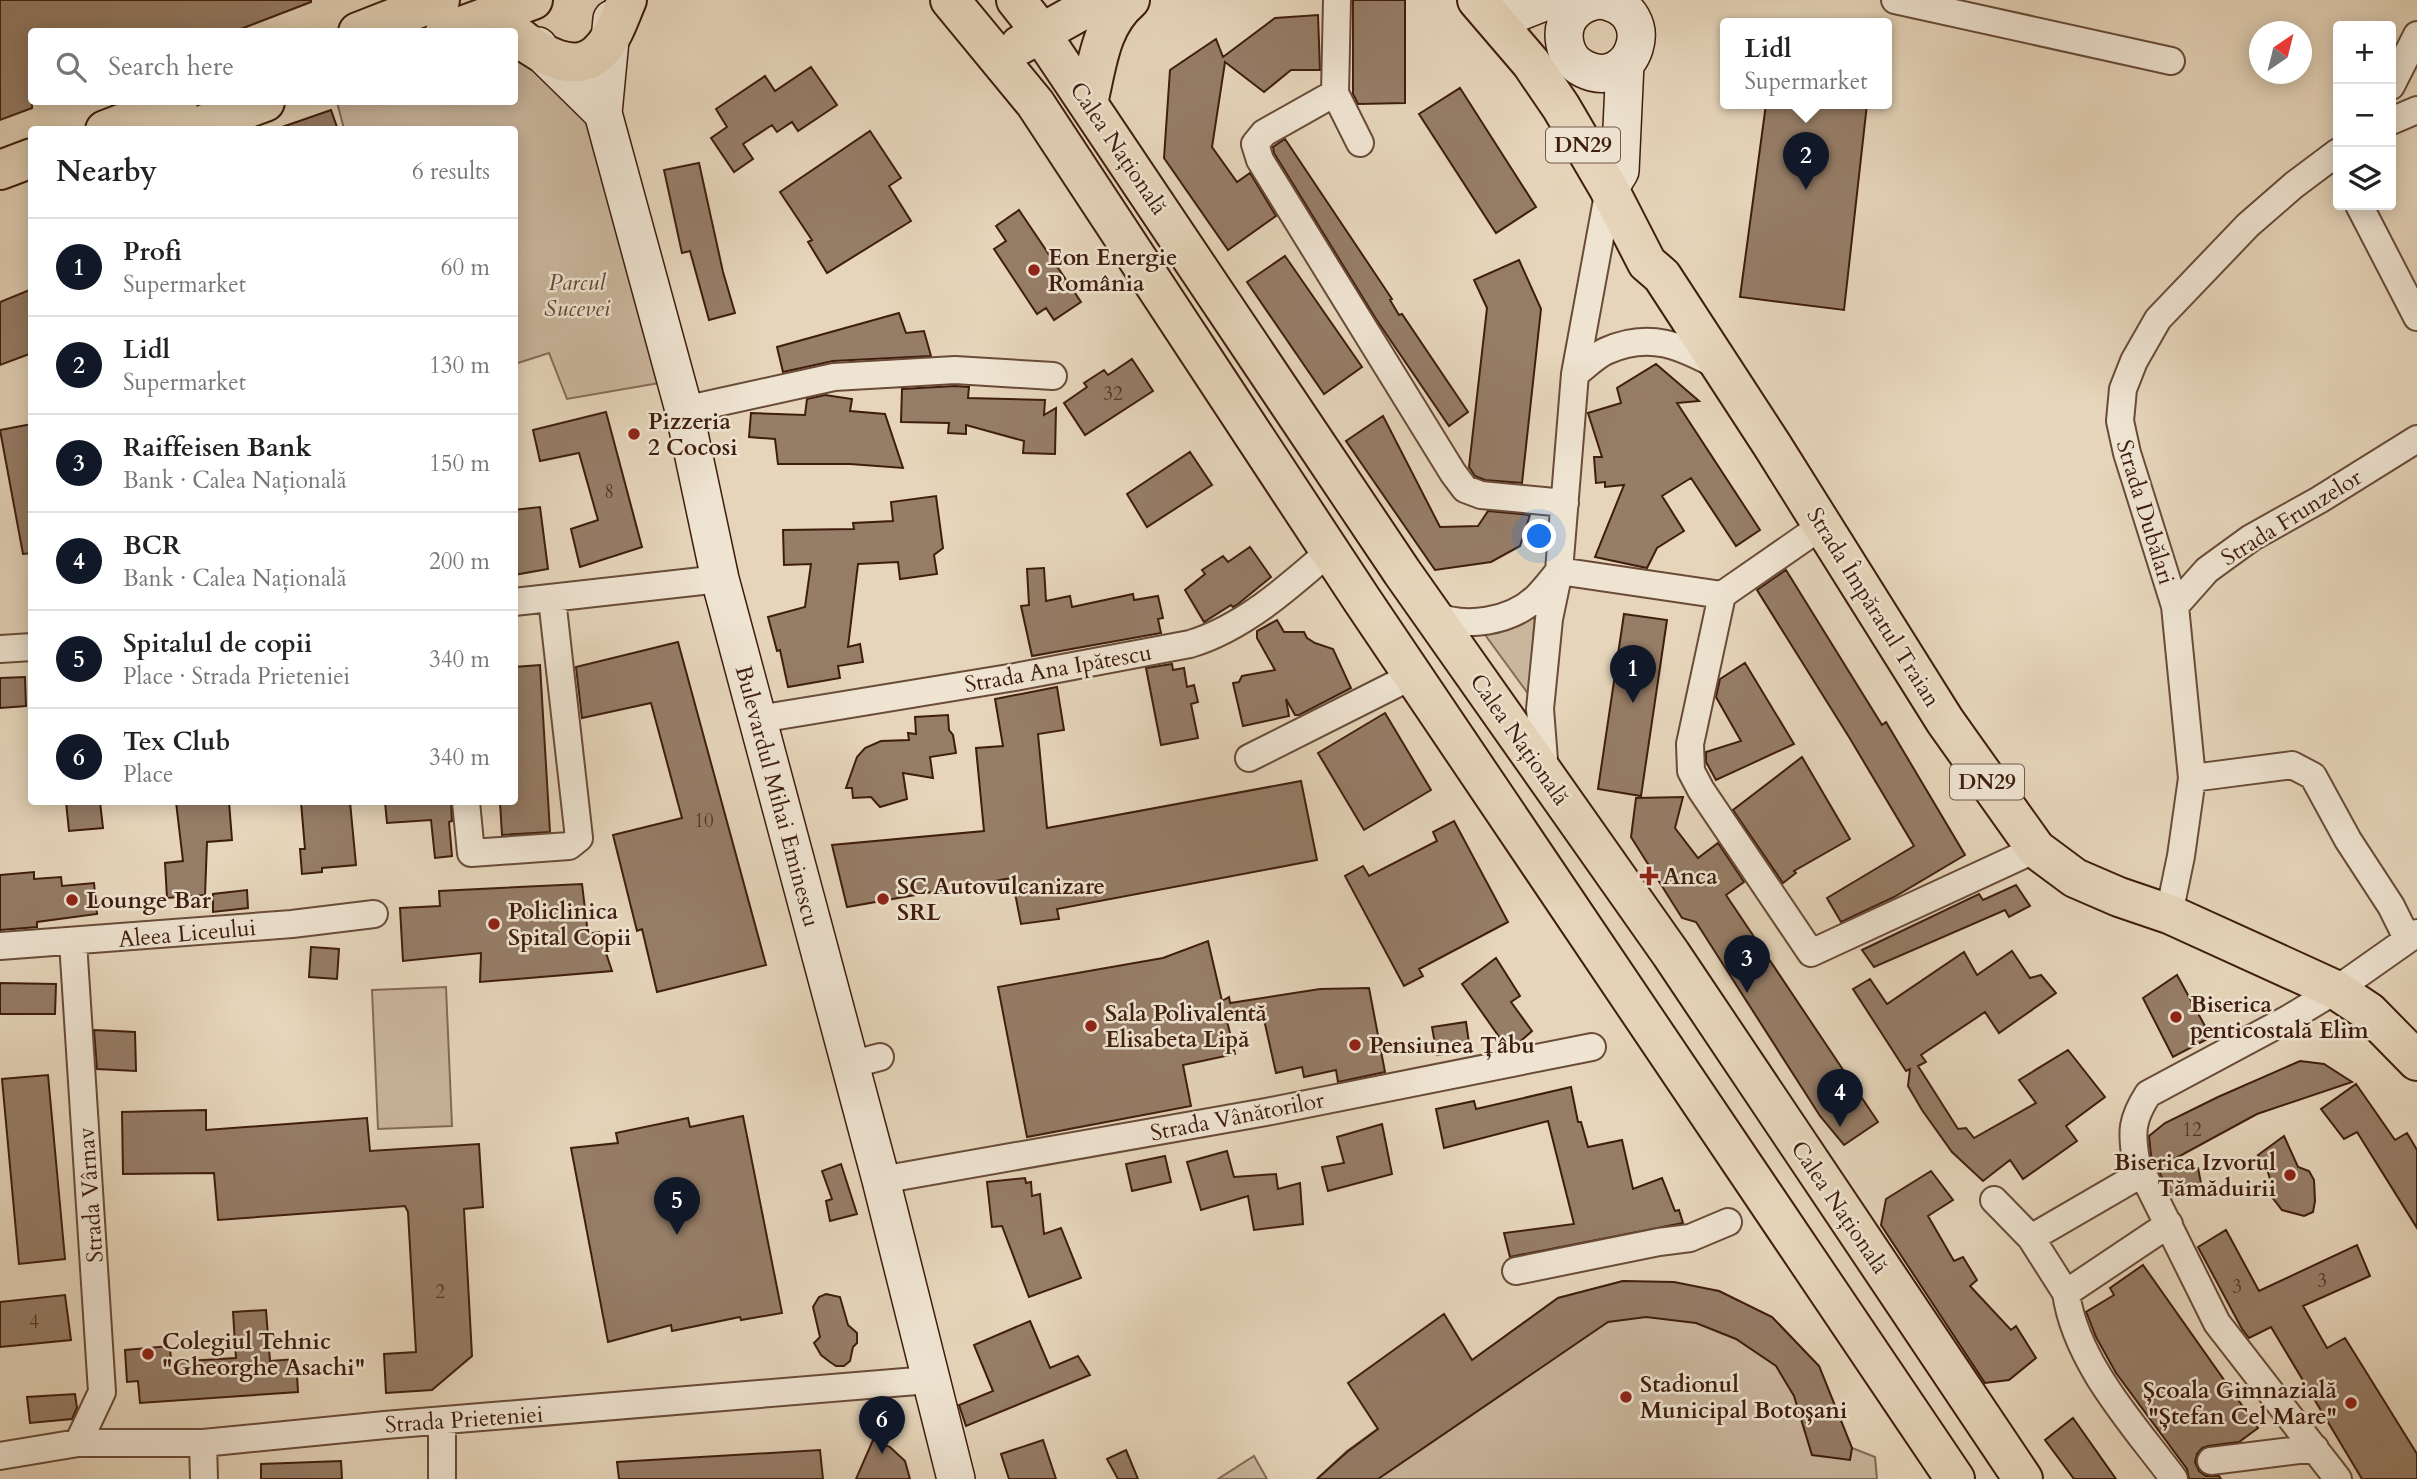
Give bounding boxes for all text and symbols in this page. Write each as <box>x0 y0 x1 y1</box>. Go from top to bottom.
popup <box>1720 18 1892 109</box>
north arrow <box>2249 21 2312 84</box>
map controls <box>2333 21 2396 210</box>
button: + <box>2333 21 2396 84</box>
search box <box>28 28 518 105</box>
text: Lidl <box>1744 31 1792 66</box>
icon: search <box>52 48 90 86</box>
text: Search here <box>108 49 234 84</box>
text: Supermarket <box>1744 66 1868 97</box>
street label: Calea Națională <box>1063 76 1175 221</box>
button: − <box>2333 84 2396 147</box>
road number: DN29 <box>1546 128 1620 162</box>
pin: 2 <box>1783 132 1829 190</box>
button: layers <box>2333 147 2396 210</box>
text: Nearby <box>56 151 157 192</box>
text: 6 results <box>412 156 490 187</box>
text: Profi <box>123 234 182 269</box>
place label: Eon Energie România <box>1048 242 1177 299</box>
text: 1 <box>73 252 85 283</box>
text: 60 m <box>441 252 490 283</box>
marker: Eon Energie România <box>1026 262 1042 278</box>
park label: Parcul Sucevei <box>544 267 611 324</box>
text: Supermarket <box>123 269 246 300</box>
text: Lidl <box>123 332 170 367</box>
text: 2 <box>73 350 85 381</box>
text: 130 m <box>429 350 490 381</box>
text: Supermarket <box>123 367 246 398</box>
house number: 32 <box>1103 381 1123 407</box>
place label: Pizzeria 2 Cocosi <box>648 406 738 463</box>
marker: Pizzeria 2 Cocosi <box>626 426 642 442</box>
text: Raiffeisen Bank <box>123 430 312 465</box>
street label: Strada Dubălari <box>2109 436 2182 588</box>
text: 3 <box>73 448 85 479</box>
text: 150 m <box>429 448 490 479</box>
street label: Strada Frunzelor <box>2215 462 2368 573</box>
text: Bank · Calea Națională <box>123 465 346 496</box>
house number: 8 <box>604 479 614 505</box>
street label: Strada Împăratul Traian <box>1800 501 1948 713</box>
your location <box>1522 519 1556 553</box>
text: BCR <box>123 528 181 563</box>
text: 4 <box>73 546 85 577</box>
text: 200 m <box>429 546 490 577</box>
text: Bank · Calea Națională <box>123 563 346 594</box>
text: Spitalul de copii <box>123 626 312 661</box>
street label: Strada Ana Ipătescu <box>962 637 1154 700</box>
text: 5 <box>73 644 85 675</box>
text: 340 m <box>429 644 490 675</box>
pin: 1 <box>1610 645 1656 703</box>
text: Place · Strada Prieteniei <box>123 661 350 692</box>
street label: Bulevardul Mihai Eminescu <box>728 662 827 930</box>
street label: Calea Națională <box>1463 667 1577 812</box>
text: Tex Club <box>123 724 230 759</box>
text: 6 <box>73 742 85 773</box>
text: 340 m <box>429 742 490 773</box>
text: Place <box>123 759 173 790</box>
road number: DN29 <box>1950 764 2024 800</box>
house number: 10 <box>694 808 714 834</box>
place label: Anca <box>1663 861 1718 892</box>
marker: Anca <box>1641 868 1657 884</box>
place label: SC Autovulcanizare SRL <box>897 871 1105 928</box>
place label: Lounge Bar <box>86 885 212 916</box>
marker: SC Autovulcanizare SRL <box>875 891 891 907</box>
marker: Lounge Bar <box>64 892 80 908</box>
place label: Policlinica Spital Copii <box>508 896 631 953</box>
street label: Aleea Liceului <box>117 912 257 955</box>
marker: Policlinica Spital Copii <box>486 916 502 932</box>
pin: 3 <box>1724 935 1770 993</box>
place label: Biserica penticostală Elim <box>2190 989 2370 1046</box>
place label: Sala Polivalentă Elisabeta Lipă <box>1105 998 1268 1055</box>
marker: Biserica penticostală Elim <box>2168 1009 2184 1025</box>
marker: Sala Polivalentă Elisabeta Lipă <box>1083 1018 1099 1034</box>
place label: Pensiunea Țâbu <box>1369 1030 1535 1061</box>
marker: Pensiunea Țâbu <box>1347 1037 1363 1053</box>
pin: 4 <box>1817 1069 1863 1127</box>
street label: Strada Vânătorilor <box>1148 1084 1327 1149</box>
house number: 12 <box>2182 1117 2202 1143</box>
street label: Strada Vârnav <box>70 1126 111 1264</box>
street label: Calea Națională <box>1784 1135 1896 1280</box>
place label: Biserica Izvorul Tămăduirii <box>2114 1147 2276 1204</box>
marker: Biserica Izvorul Tămăduirii <box>2282 1167 2298 1183</box>
pin: 5 <box>654 1177 700 1235</box>
house number: 3 <box>2317 1268 2327 1294</box>
house number: 3 <box>2232 1274 2242 1300</box>
house number: 2 <box>435 1279 445 1305</box>
house number: 4 <box>29 1309 39 1335</box>
place label: Colegiul Tehnic "Gheorghe Asachi" <box>162 1326 365 1383</box>
marker: Colegiul Tehnic "Gheorghe Asachi" <box>140 1346 156 1362</box>
place label: Stadionul Municipal Botoșani <box>1640 1369 1847 1426</box>
place label: Școala Gimnazială "Ștefan Cel Mare" <box>2143 1375 2338 1432</box>
marker: Stadionul Municipal Botoșani <box>1618 1389 1634 1405</box>
marker: Școala Gimnazială "Ștefan Cel Mare" <box>2343 1395 2359 1411</box>
pin: 6 <box>859 1396 905 1454</box>
street label: Strada Prieteniei <box>384 1399 544 1440</box>

